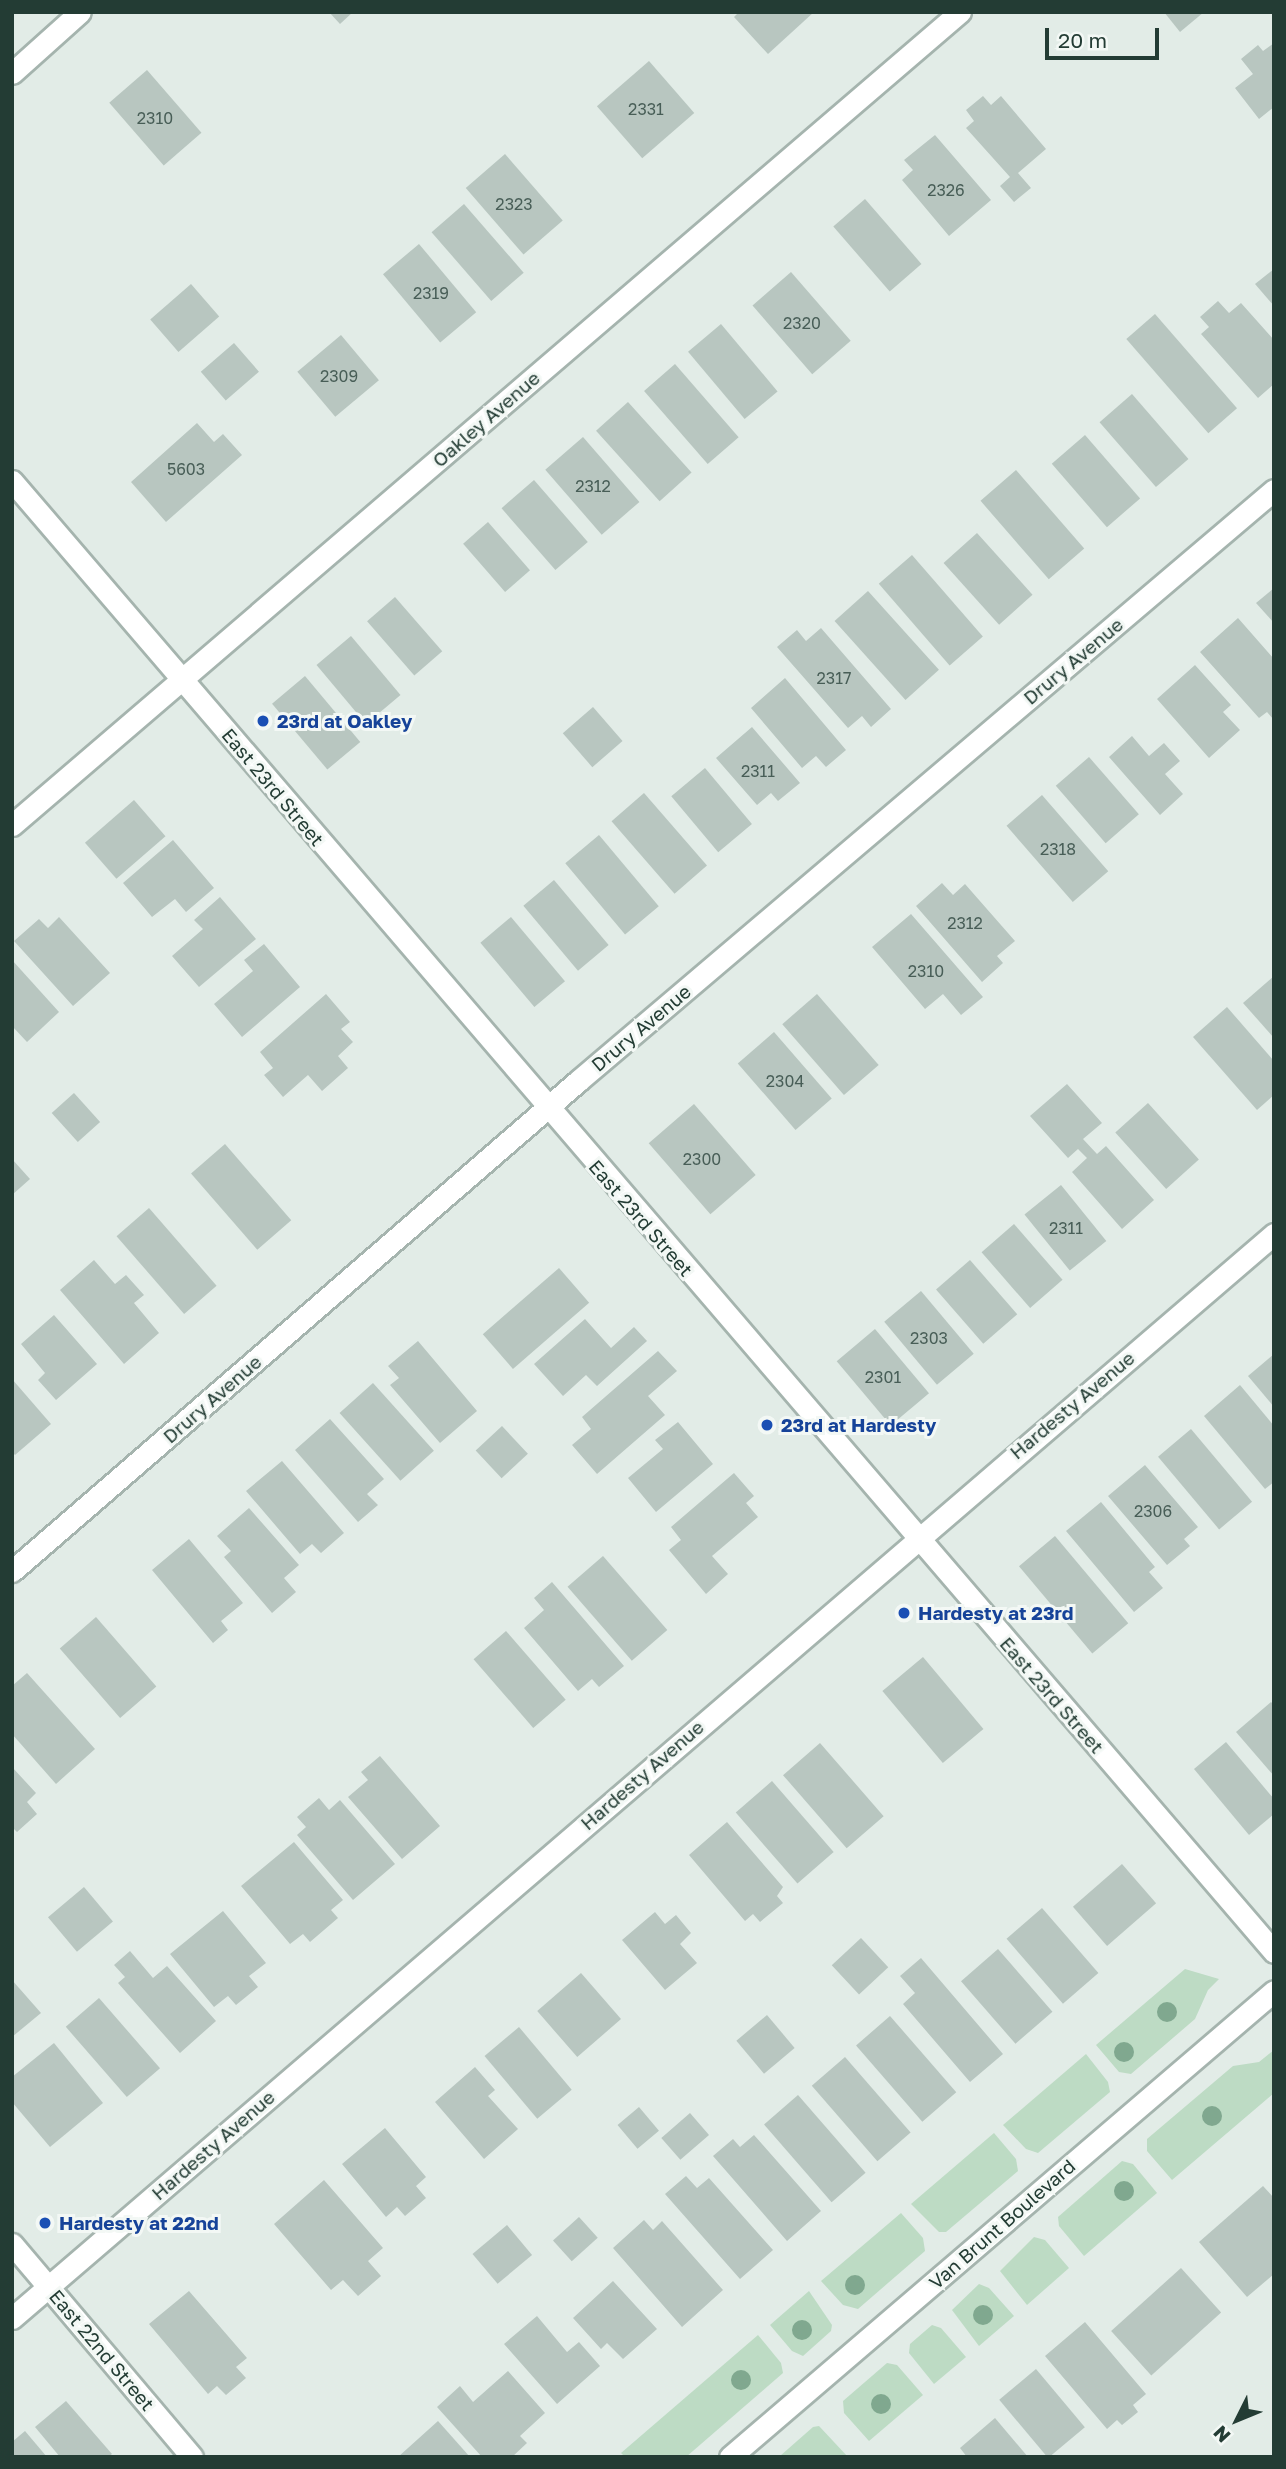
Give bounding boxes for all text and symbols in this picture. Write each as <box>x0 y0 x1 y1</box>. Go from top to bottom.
scale bar <box>1048 14 1162 58</box>
text: 20 m <box>1058 27 1107 53</box>
house number: 2331 <box>628 99 664 119</box>
house number: 2310 <box>137 108 173 128</box>
house number: 2326 <box>927 180 965 200</box>
house number: 2323 <box>495 194 533 214</box>
house number: 2319 <box>413 283 449 303</box>
house number: 2320 <box>783 313 821 333</box>
house number: 2309 <box>320 366 358 386</box>
street label: Oakley Avenue <box>428 366 544 472</box>
house number: 5603 <box>167 459 205 479</box>
house number: 2312 <box>575 476 611 496</box>
street label: Drury Avenue <box>1019 613 1127 709</box>
house number: 2317 <box>817 668 851 688</box>
place label: 23rd at Oakley <box>277 710 412 732</box>
marker: 23rd at Oakley <box>255 713 271 729</box>
street label: East 23rd Street <box>217 724 329 850</box>
house number: 2311 <box>741 761 775 781</box>
house number: 2318 <box>1040 839 1076 859</box>
house number: 2312 <box>947 913 983 933</box>
house number: 2310 <box>908 961 944 981</box>
street label: Drury Avenue <box>587 980 695 1076</box>
house number: 2304 <box>766 1071 804 1091</box>
house number: 2300 <box>683 1149 721 1169</box>
street label: East 23rd Street <box>584 1155 698 1281</box>
house number: 2311 <box>1049 1218 1083 1238</box>
house number: 2303 <box>910 1328 948 1348</box>
street label: Hardesty Avenue <box>1005 1346 1139 1464</box>
street label: Drury Avenue <box>158 1350 266 1448</box>
house number: 2301 <box>865 1367 901 1387</box>
place label: 23rd at Hardesty <box>781 1414 936 1436</box>
marker: 23rd at Hardesty <box>759 1417 775 1433</box>
house number: 2306 <box>1134 1501 1172 1521</box>
place label: Hardesty at 23rd <box>918 1602 1073 1624</box>
marker: Hardesty at 23rd <box>896 1605 912 1621</box>
street label: East 23rd Street <box>995 1632 1109 1758</box>
street label: Hardesty Avenue <box>576 1715 708 1835</box>
street label: Hardesty Avenue <box>147 2085 279 2205</box>
street label: Van Brunt Boulevard <box>924 2154 1080 2294</box>
place label: Hardesty at 22nd <box>59 2212 219 2234</box>
marker: Hardesty at 22nd <box>37 2215 53 2231</box>
street label: East 22nd Street <box>45 2285 159 2415</box>
north arrow <box>1202 2385 1272 2455</box>
text: N <box>1208 2422 1235 2448</box>

